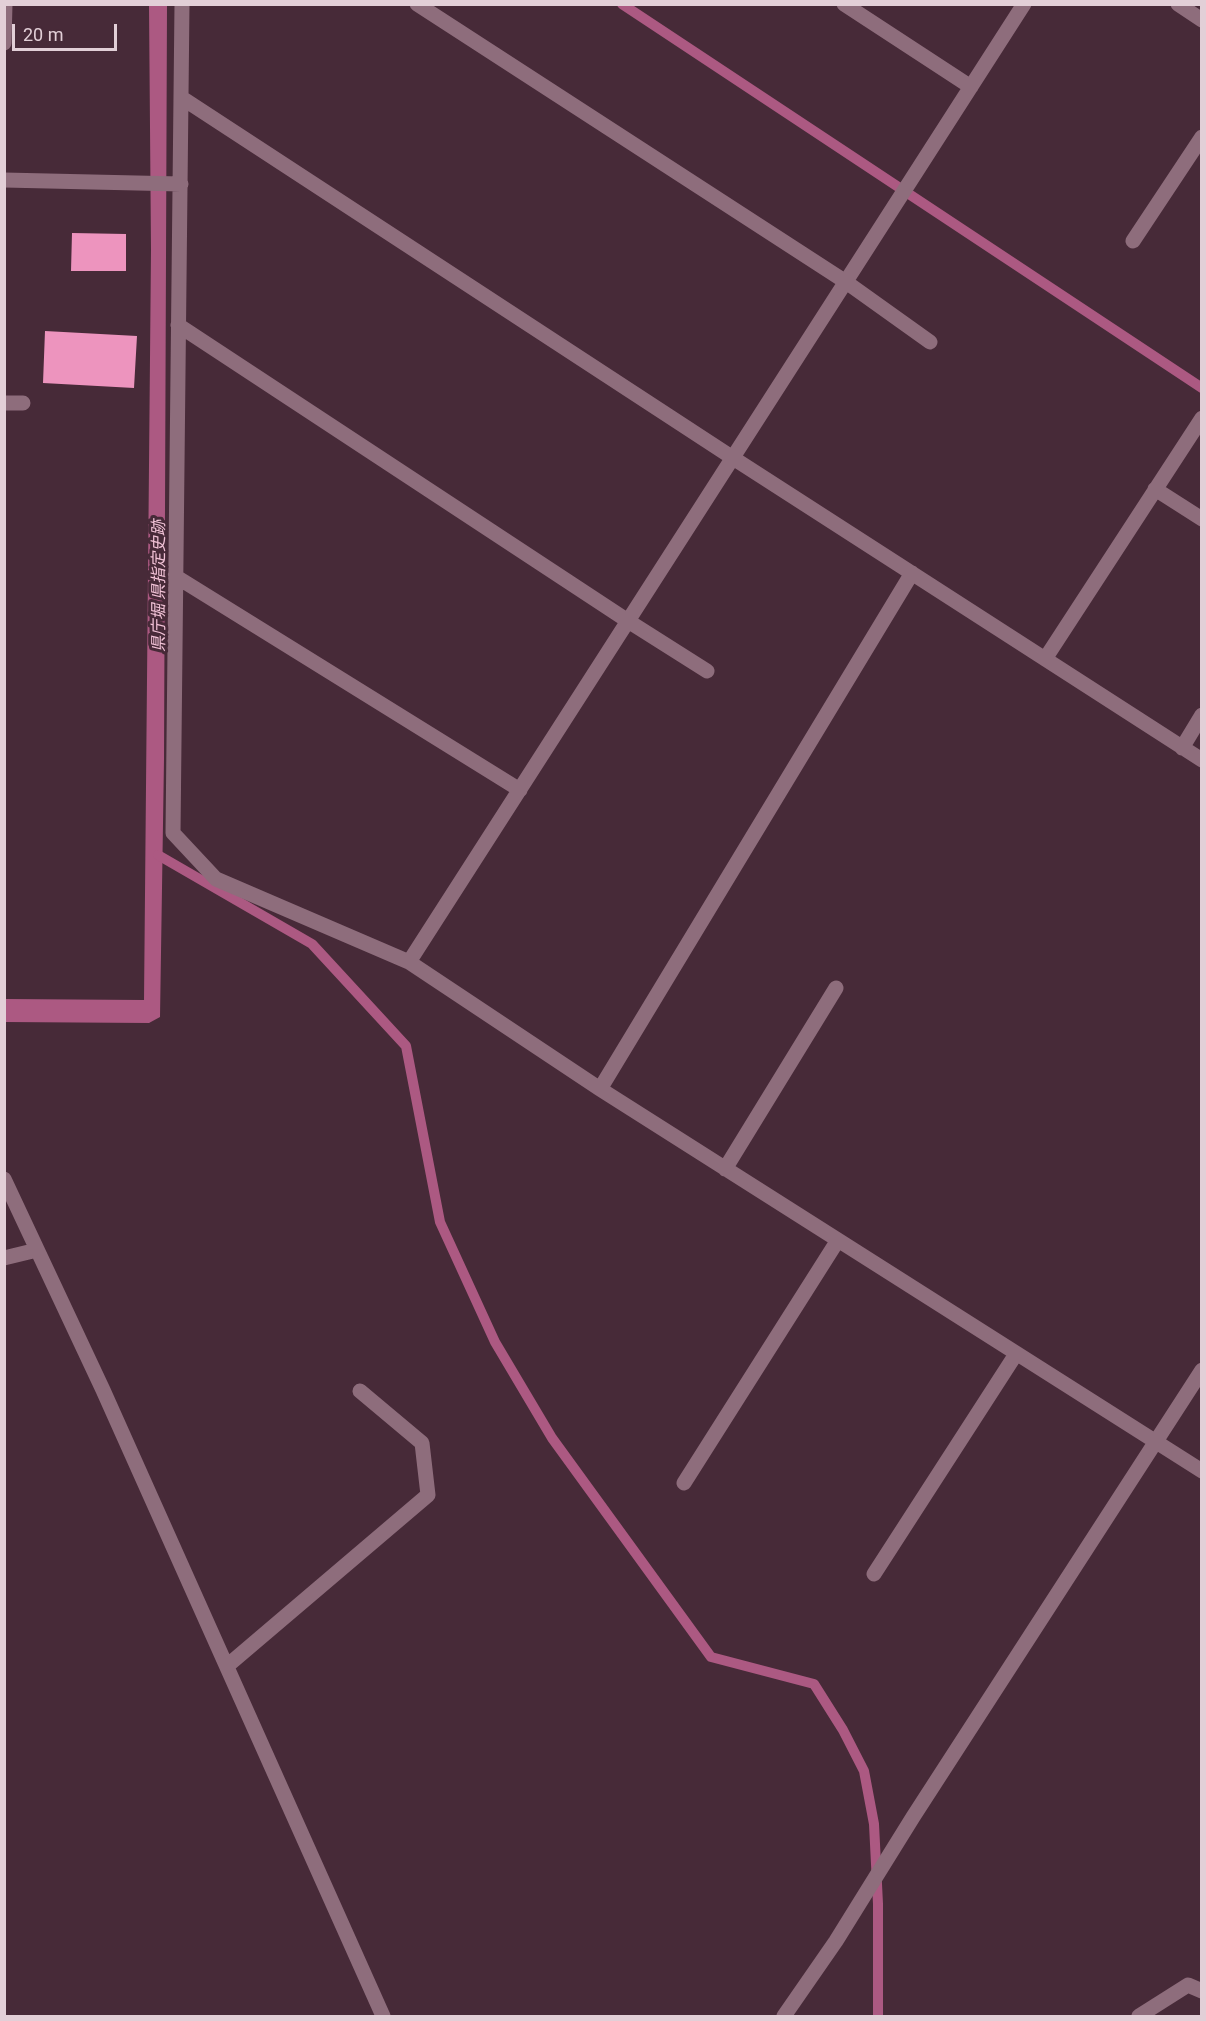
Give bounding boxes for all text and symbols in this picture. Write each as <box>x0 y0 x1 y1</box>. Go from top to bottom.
scale bar <box>15 12 120 50</box>
text: 20 m <box>23 24 63 45</box>
water label: 県庁堀 県指定史跡 <box>150 520 170 652</box>

